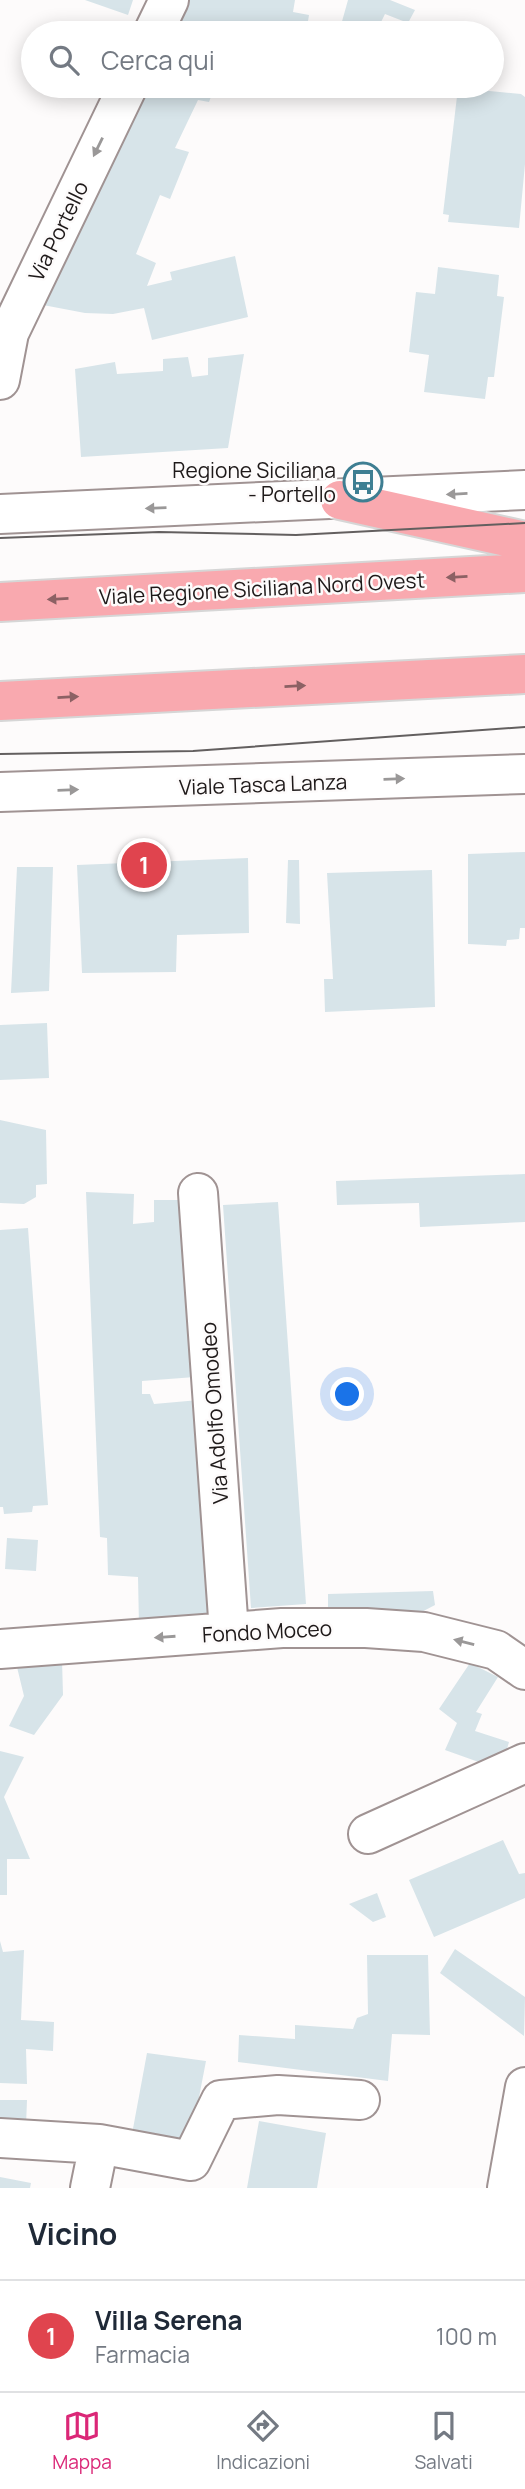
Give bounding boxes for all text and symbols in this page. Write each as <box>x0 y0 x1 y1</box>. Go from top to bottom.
search box <box>21 21 504 98</box>
icon: search <box>45 41 83 79</box>
text: Cerca qui <box>101 42 215 78</box>
one-way arrow <box>93 137 104 157</box>
street label: Via Portello <box>22 176 94 286</box>
place label: Regione Siciliana - Portello <box>172 456 336 508</box>
bus stop icon: Regione Siciliana - Portello <box>342 461 384 503</box>
one-way arrow <box>446 488 468 499</box>
one-way arrow <box>145 502 167 513</box>
street label: Viale Regione Siciliana Nord Ovest <box>98 565 426 611</box>
one-way arrow <box>446 572 468 583</box>
one-way arrow <box>47 593 69 604</box>
one-way arrow <box>285 680 307 691</box>
one-way arrow <box>57 692 79 703</box>
street label: Viale Tasca Lanza <box>178 767 348 801</box>
one-way arrow <box>383 773 405 784</box>
one-way arrow <box>57 784 79 795</box>
pin: 1 <box>121 839 167 891</box>
street label: Via Adolfo Omodeo <box>194 1321 234 1505</box>
your location <box>330 1377 364 1411</box>
street label: Fondo Moceo <box>201 1614 333 1648</box>
one-way arrow <box>154 1632 176 1643</box>
one-way arrow <box>453 1636 475 1647</box>
text: Vicino <box>28 2213 117 2254</box>
text: Villa Serena <box>95 2302 243 2338</box>
text: 1 <box>46 2320 56 2352</box>
text: 100 m <box>436 2320 497 2352</box>
text: Farmacia <box>95 2338 190 2370</box>
tab: Mappa <box>52 2407 112 2475</box>
tab: Indicazioni <box>216 2407 310 2475</box>
tab: Salvati <box>414 2407 473 2475</box>

